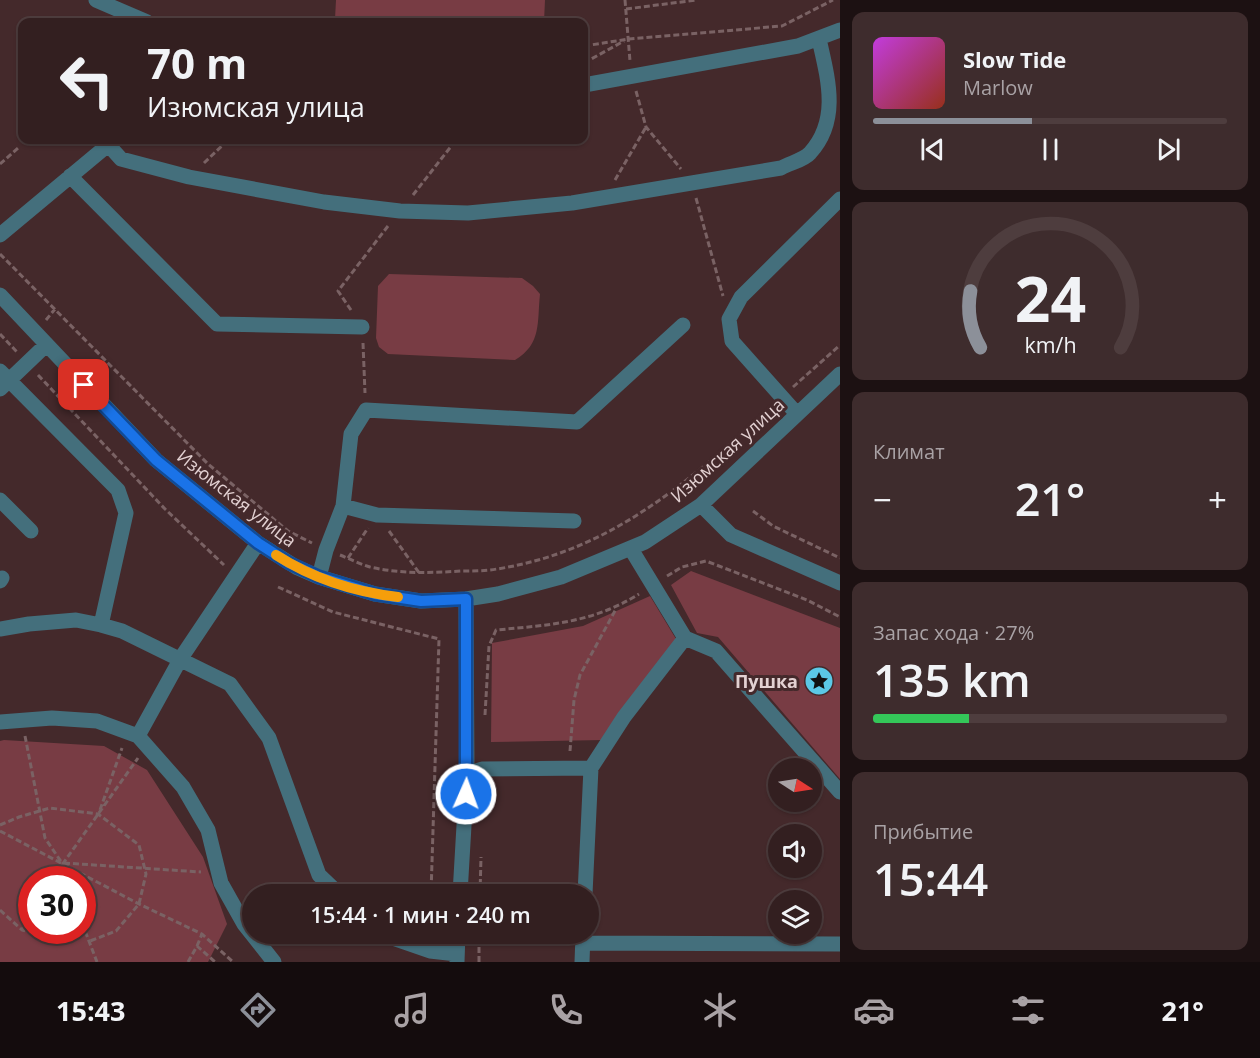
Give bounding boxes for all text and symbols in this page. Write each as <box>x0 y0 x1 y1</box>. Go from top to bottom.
text: 70 m <box>147 34 247 91</box>
icon: left <box>48 42 126 120</box>
text: Slow Tide <box>963 44 1066 74</box>
text: Marlow <box>963 74 1033 101</box>
text: Изюмская улица <box>147 88 365 125</box>
icon: previous <box>916 133 949 166</box>
icon: pause <box>1034 133 1067 166</box>
icon: next <box>1152 133 1185 166</box>
text: 24 <box>1014 255 1086 340</box>
text: km/h <box>1024 330 1076 359</box>
pin <box>58 359 109 410</box>
icon: arrive <box>67 368 100 401</box>
street label: Изюмская улица <box>665 393 789 507</box>
text: Климат <box>873 438 945 465</box>
street label: Изюмская улица <box>172 444 302 552</box>
text: 21° <box>1015 468 1085 529</box>
text: − <box>873 477 892 522</box>
text: + <box>1208 477 1227 522</box>
text: Запас хода · 27% <box>873 619 1034 646</box>
text: 135 km <box>873 649 1031 710</box>
place icon: Пушка <box>803 665 835 697</box>
place label: Пушка <box>735 669 798 693</box>
north arrow <box>768 758 822 812</box>
map controls <box>768 758 822 944</box>
position arrow <box>434 762 498 826</box>
text: Прибытие <box>873 818 973 845</box>
button: sound <box>768 824 822 878</box>
text: 15:44 <box>873 848 988 909</box>
speed limit sign: 30 <box>18 866 96 944</box>
button: layers <box>768 890 822 944</box>
text: 15:44 · 1 мин · 240 m <box>310 899 531 929</box>
icon: directions <box>237 989 279 1031</box>
icon: music <box>391 989 433 1031</box>
icon: phone <box>545 989 587 1031</box>
icon: climate <box>699 989 741 1031</box>
icon: car <box>853 989 895 1031</box>
icon: filters <box>1007 989 1049 1031</box>
text: 15:43 <box>56 992 125 1029</box>
text: 21° <box>1161 992 1204 1029</box>

